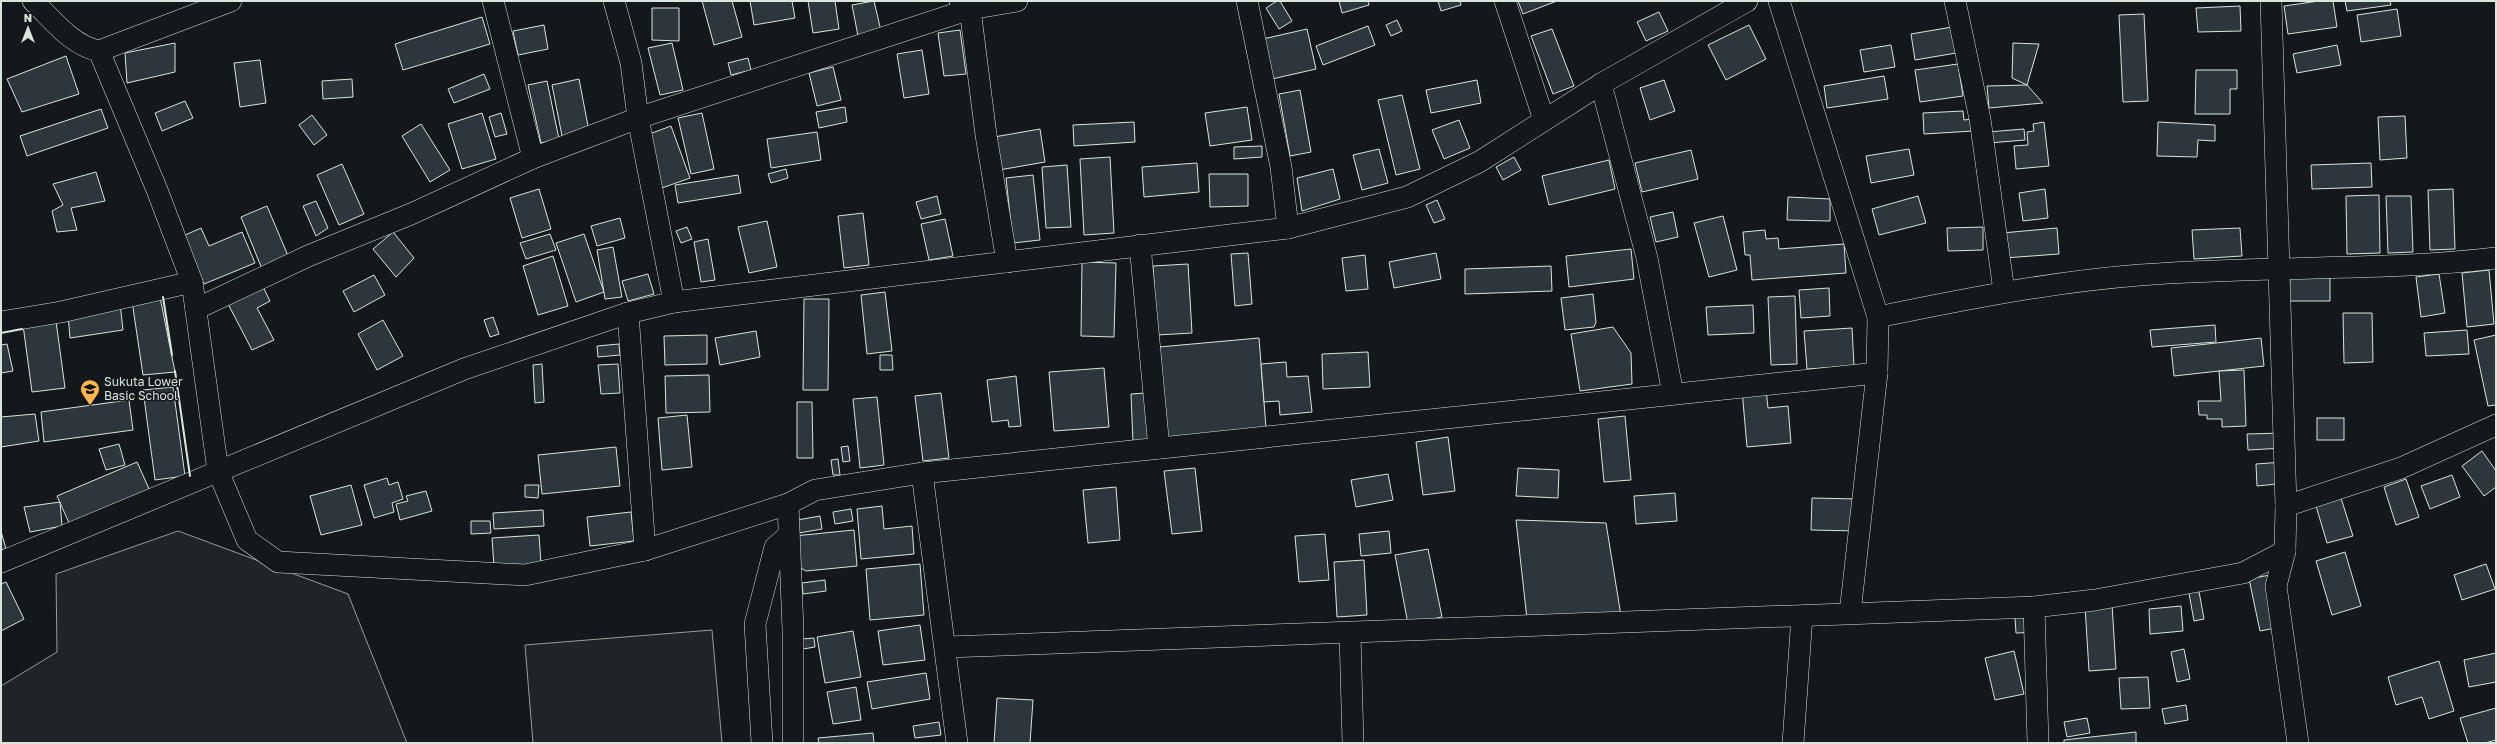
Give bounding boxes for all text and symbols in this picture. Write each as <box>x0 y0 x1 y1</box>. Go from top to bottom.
north arrow <box>8 8 48 48</box>
text: N <box>24 11 32 24</box>
place label: Sukuta Lower Basic School <box>104 374 183 403</box>
school or university icon: Sukuta Lower Basic School <box>79 378 101 406</box>

